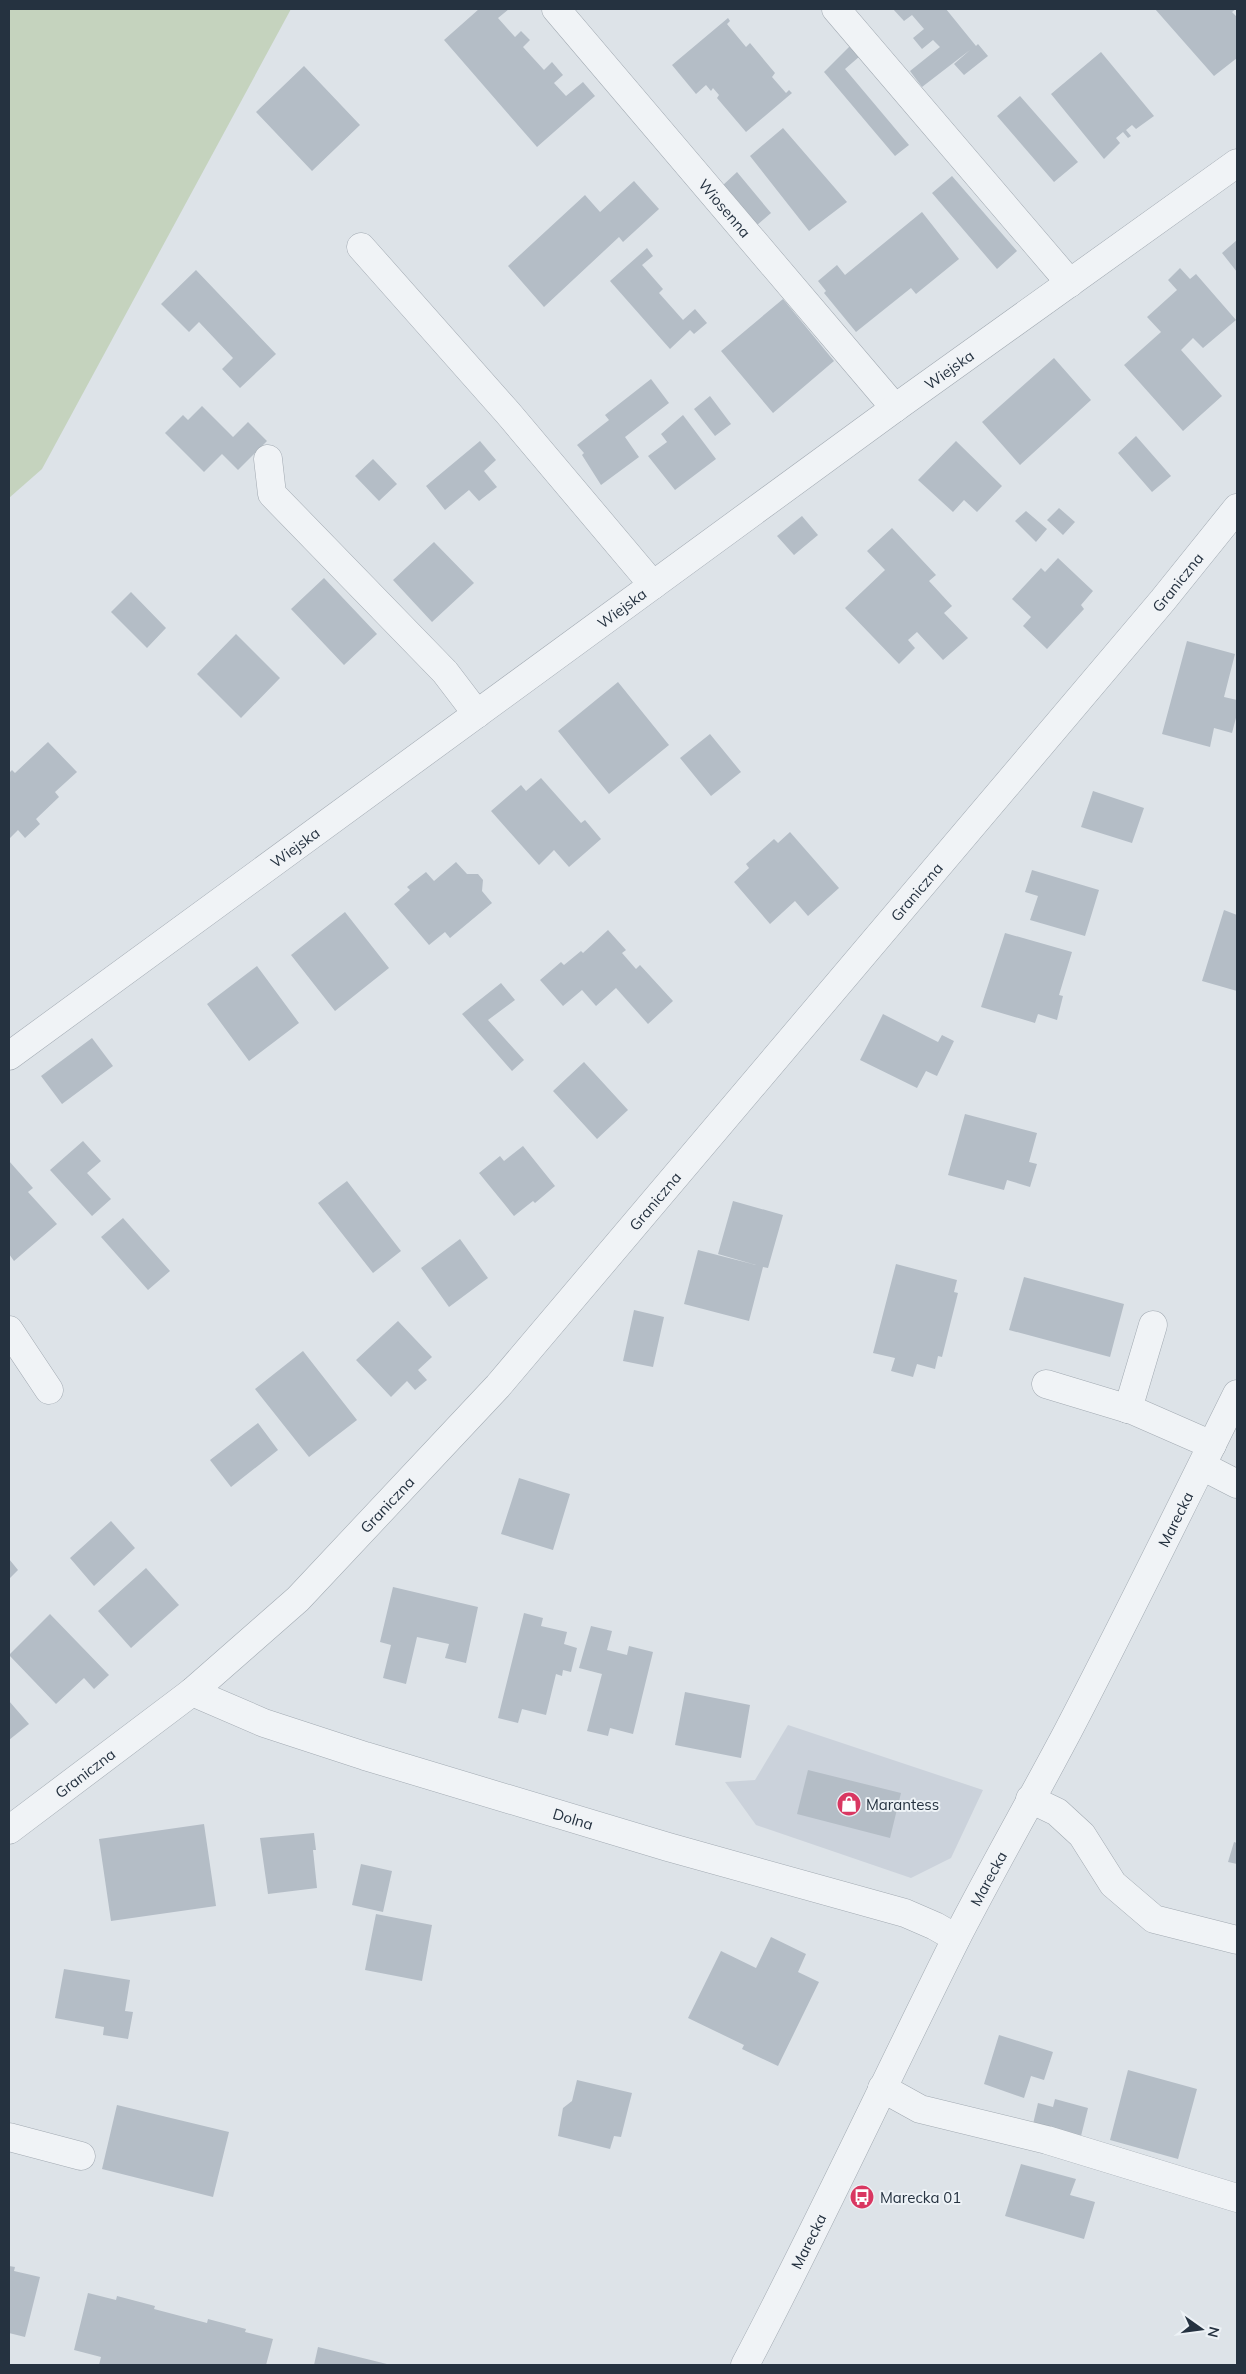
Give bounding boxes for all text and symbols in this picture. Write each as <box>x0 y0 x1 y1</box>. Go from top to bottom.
street label: Wiosenna <box>695 175 755 241</box>
street label: Wiejska <box>921 345 977 393</box>
street label: Graniczna <box>1148 549 1207 616</box>
street label: Wiejska <box>593 584 650 632</box>
street label: Wiejska <box>266 823 323 871</box>
street label: Graniczna <box>886 858 946 925</box>
street label: Graniczna <box>625 1168 685 1234</box>
street label: Graniczna <box>356 1472 418 1537</box>
street label: Marecka <box>1153 1488 1197 1550</box>
street label: Graniczna <box>51 1744 119 1802</box>
shop icon: Marantess <box>836 1791 862 1817</box>
place label: Marantess <box>866 1795 939 1814</box>
street label: Dolna <box>551 1803 596 1834</box>
street label: Marecka <box>966 1848 1011 1909</box>
bus stop icon: Marecka 01 <box>849 2184 875 2210</box>
place label: Marecka 01 <box>880 2188 961 2207</box>
street label: Marecka <box>786 2210 830 2272</box>
north arrow <box>1176 2304 1226 2354</box>
text: N <box>1204 2325 1224 2339</box>

